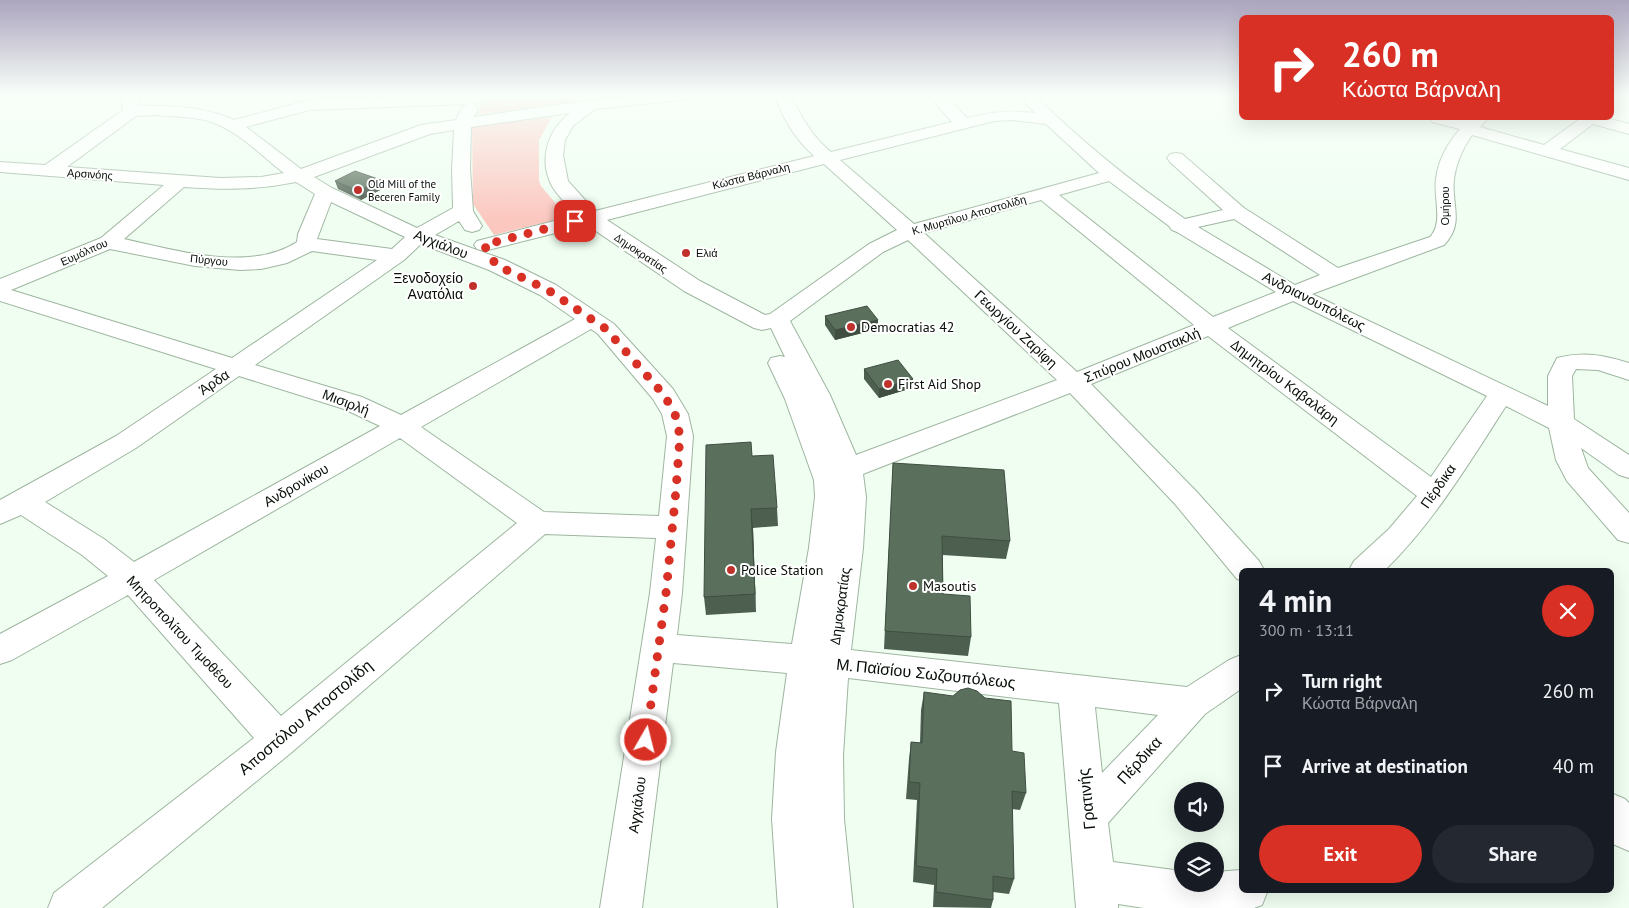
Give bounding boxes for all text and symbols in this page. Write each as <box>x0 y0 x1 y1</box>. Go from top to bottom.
text: 260 m <box>1342 31 1439 77</box>
icon: right <box>1259 35 1324 100</box>
text: Κώστα Βάρναλη <box>1342 75 1501 103</box>
street label: Κώστα Βάρναλη <box>711 160 791 192</box>
street label: Αρσινόης <box>67 165 113 183</box>
place label: Old Mill of the Beceren Family <box>368 177 441 204</box>
marker: Old Mill of the Beceren Family <box>352 184 364 196</box>
street label: Ομήρου <box>1438 186 1452 226</box>
street label: Κ. Μυρτίλου Αποστολίδη <box>910 192 1028 238</box>
pin <box>554 200 596 242</box>
icon: arrive <box>561 207 589 235</box>
street label: Αγχιάλου <box>411 225 471 263</box>
street label: Δημοκρατίας <box>612 230 670 276</box>
street label: Ευμόλπου <box>58 235 110 269</box>
place label: Ελιά <box>696 246 718 260</box>
marker: Ελιά <box>680 247 692 259</box>
street label: Πύργου <box>189 251 229 269</box>
street label: Ανδριανουπόλεως <box>1259 267 1369 335</box>
place label: Ξενοδοχείο Ανατόλια <box>393 269 463 303</box>
marker: Ξενοδοχείο Ανατόλια <box>467 280 479 292</box>
street label: Γεωργίου Ζαρίφη <box>971 286 1061 372</box>
place label: Democratias 42 <box>861 318 955 336</box>
marker: Democratias 42 <box>845 321 857 333</box>
street label: Σπύρου Μουστακλή <box>1081 323 1203 387</box>
street label: Δημητρίου Καβαλάρη <box>1227 335 1343 429</box>
street label: Άρδα <box>195 365 233 399</box>
place label: First Aid Shop <box>898 375 981 393</box>
marker: First Aid Shop <box>882 378 894 390</box>
street label: Μισιρλή <box>320 385 372 419</box>
street label: Ανδρονίκου <box>260 459 332 511</box>
street label: Πέρδικα <box>1416 460 1460 512</box>
place label: Police Station <box>741 561 823 579</box>
marker: Police Station <box>725 564 737 576</box>
street label: Δημοκρατίας <box>826 566 854 646</box>
street label: Μητροπολίτου Τιμοθέου <box>123 572 237 692</box>
place label: Masoutis <box>923 577 976 595</box>
marker: Masoutis <box>907 580 919 592</box>
text: 4 min <box>1259 581 1332 620</box>
button: close <box>1542 585 1594 637</box>
text: 300 m · 13:11 <box>1259 620 1354 640</box>
street label: Μ. Παϊσίου Σωζουπόλεως <box>835 654 1017 692</box>
street label: Αποστόλου Αποστολίδη <box>234 655 376 779</box>
text: Turn right <box>1302 669 1382 693</box>
icon: right <box>1259 677 1287 705</box>
text: 260 m <box>1542 679 1594 703</box>
text: Κώστα Βάρναλη <box>1302 693 1418 713</box>
position arrow <box>619 713 671 765</box>
street label: Πέρδικα <box>1112 732 1166 788</box>
icon: arrive <box>1259 752 1287 780</box>
text: Arrive at destination <box>1302 754 1468 778</box>
text: 40 m <box>1553 754 1594 778</box>
street label: Γρατινής <box>1073 767 1099 831</box>
street label: Αγχιάλου <box>624 776 650 834</box>
map controls <box>1174 782 1224 892</box>
button: sound <box>1174 782 1224 832</box>
button: Exit <box>1259 825 1422 883</box>
button: Share <box>1432 825 1594 883</box>
button: layers <box>1174 842 1224 892</box>

